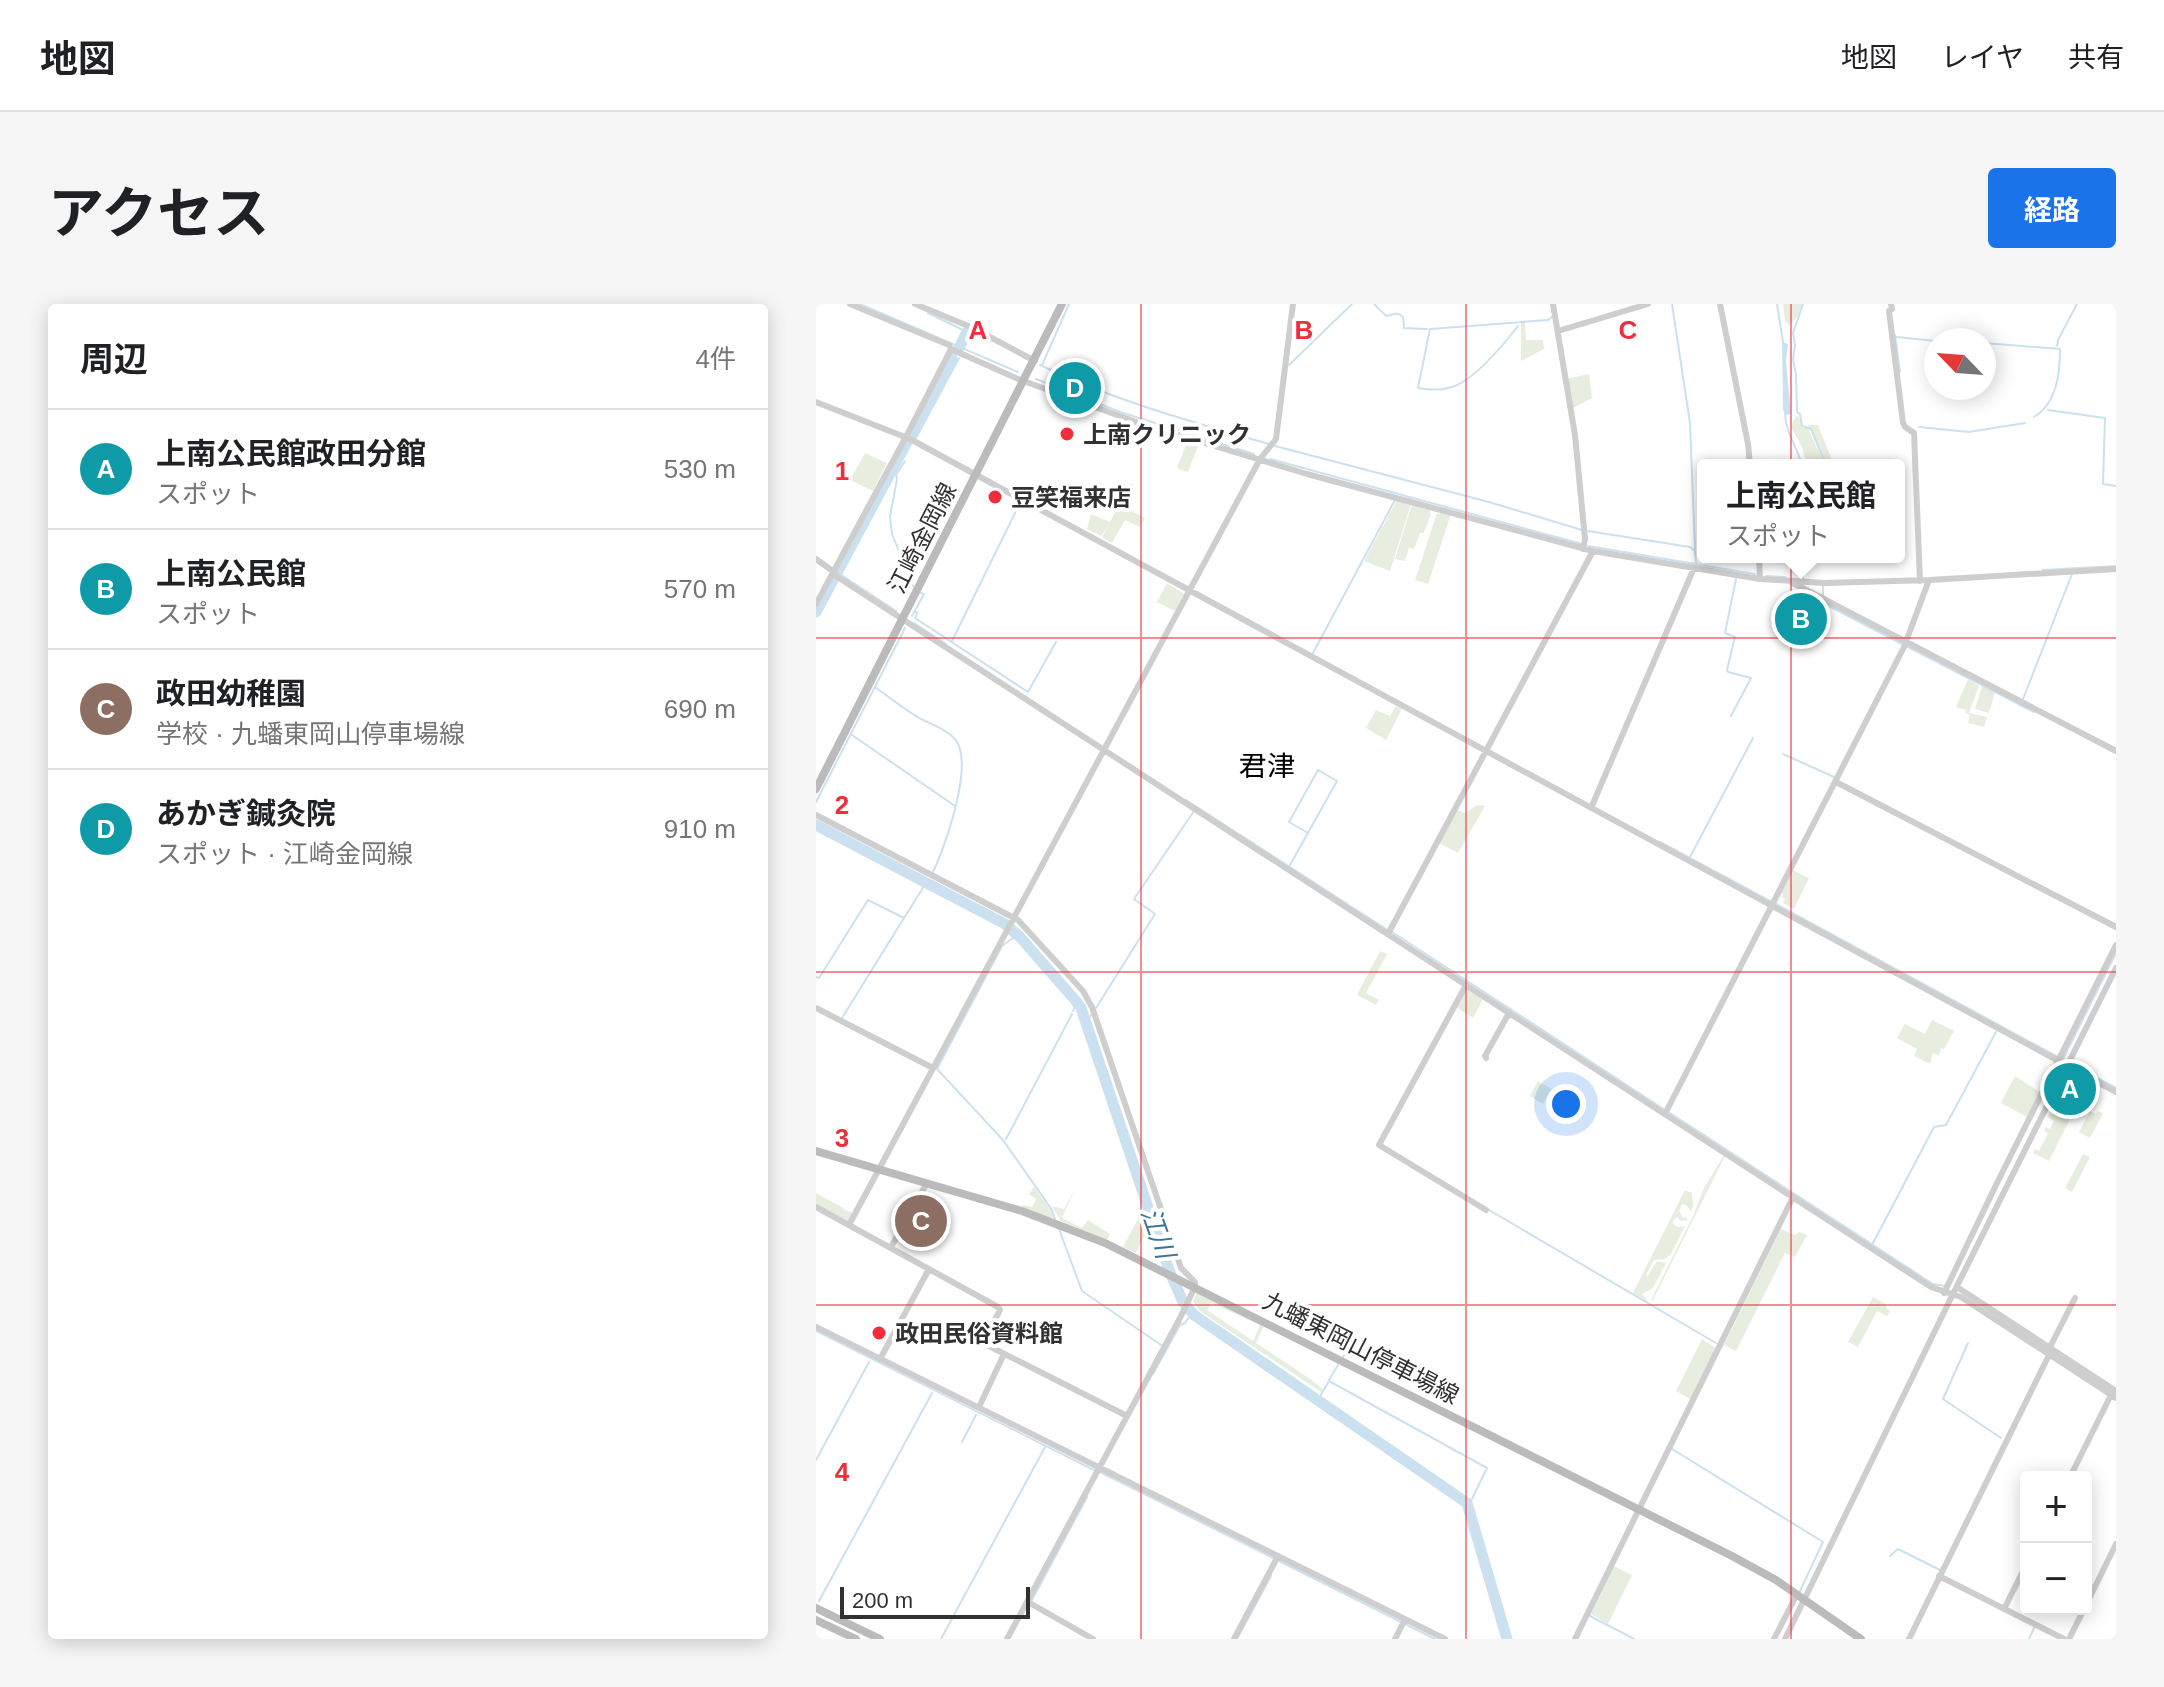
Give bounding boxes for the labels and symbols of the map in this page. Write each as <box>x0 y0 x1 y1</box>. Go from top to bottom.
text: A <box>969 315 988 345</box>
text: B <box>1295 315 1313 345</box>
text: C <box>1619 315 1638 345</box>
north arrow <box>1924 328 1996 400</box>
pin: D <box>1049 358 1101 418</box>
place label: 上南クリニック <box>1083 421 1251 448</box>
marker: 上南クリニック <box>1058 425 1076 443</box>
text: 1 <box>835 456 849 486</box>
street label: 江崎金岡線 <box>883 478 961 598</box>
place label: 豆笑福来店 <box>1011 484 1131 511</box>
marker: 豆笑福来店 <box>986 488 1004 506</box>
pin: B <box>1775 589 1827 649</box>
district label: 君津 <box>1239 751 1295 782</box>
text: 2 <box>835 790 849 820</box>
pin: A <box>2044 1059 2096 1119</box>
your location <box>1546 1084 1586 1124</box>
text: 3 <box>835 1123 849 1153</box>
pin: C <box>895 1191 947 1251</box>
water label: 江川 <box>1135 1203 1182 1265</box>
street label: 九蟠東岡山停車場線 <box>1259 1287 1463 1409</box>
place label: 政田民俗資料館 <box>895 1320 1063 1347</box>
marker: 政田民俗資料館 <box>870 1324 888 1342</box>
text: 4 <box>835 1457 850 1487</box>
scale bar <box>840 1583 1030 1619</box>

